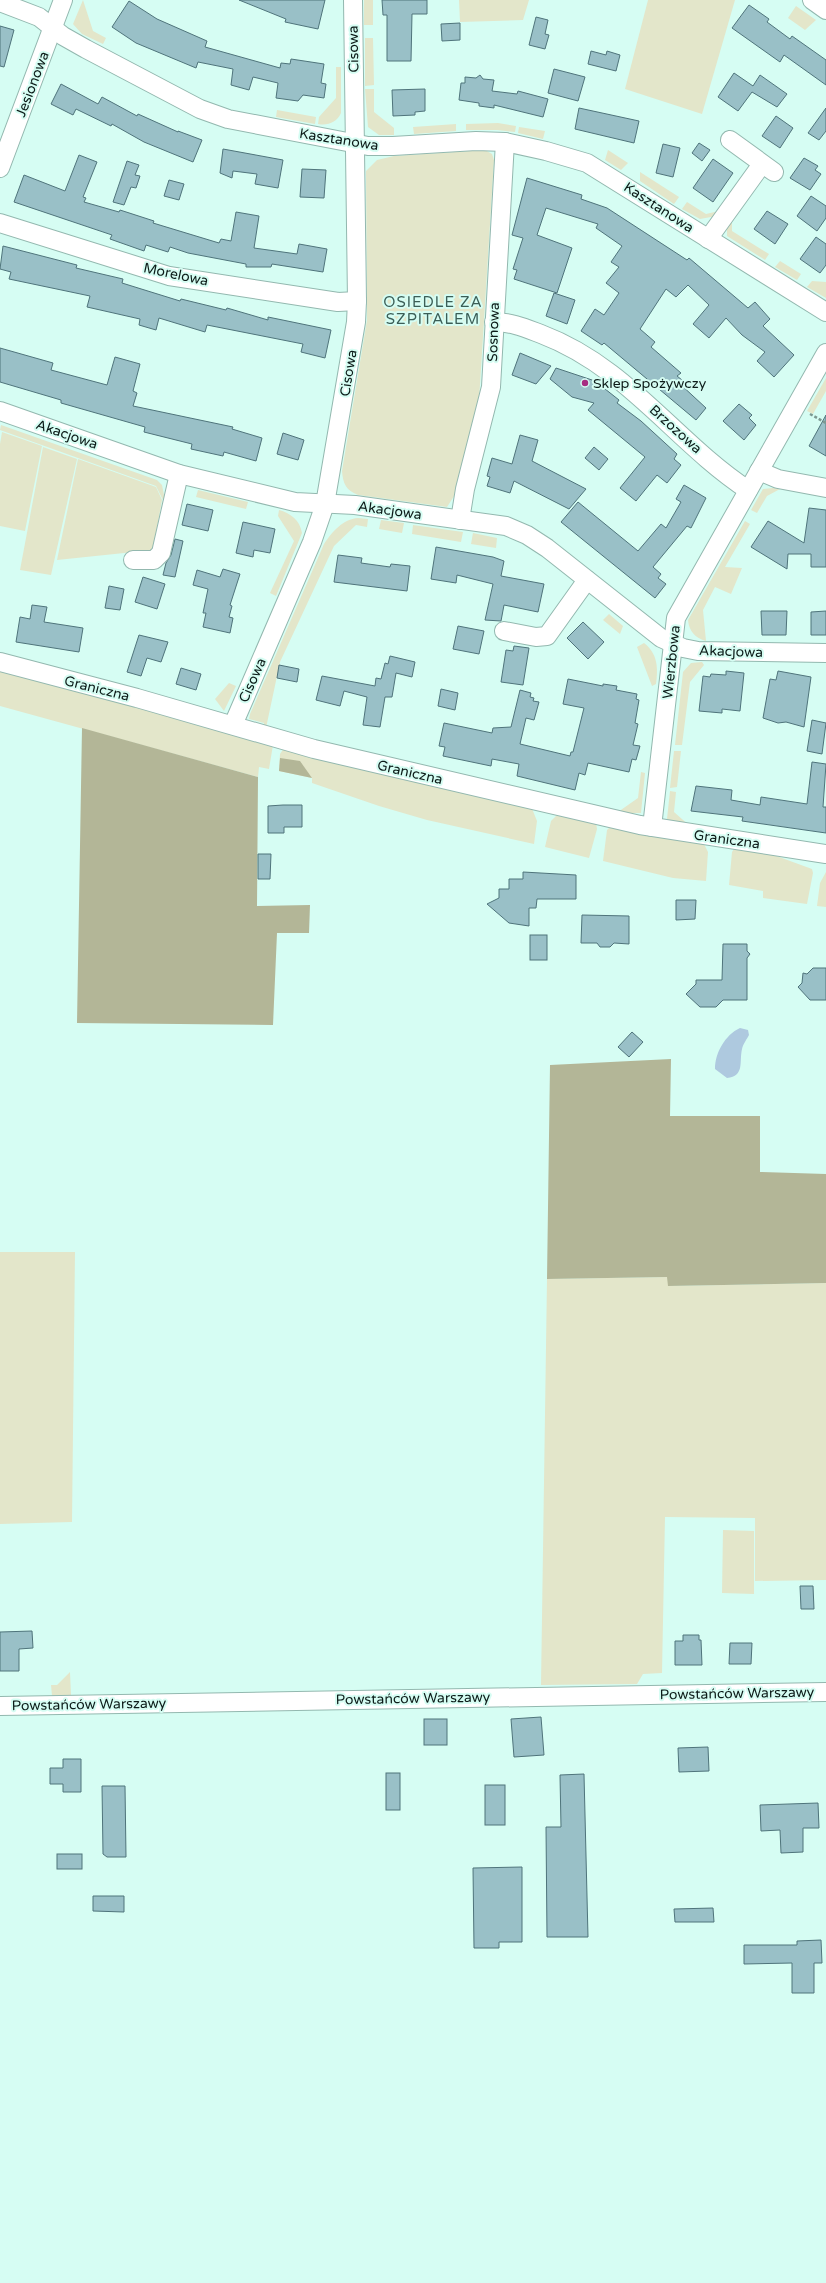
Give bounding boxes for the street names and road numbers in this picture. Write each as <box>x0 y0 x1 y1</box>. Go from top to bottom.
street label: Cisowa <box>345 25 362 73</box>
street label: Jesionowa <box>12 49 53 119</box>
street label: Kasztanowa <box>298 125 380 154</box>
street label: Kasztanowa <box>621 179 697 236</box>
street label: Morelowa <box>142 259 210 290</box>
street label: Sosnowa <box>484 302 503 362</box>
street label: Cisowa <box>336 348 361 398</box>
street label: Brzozowa <box>646 401 705 457</box>
street label: Akacjowa <box>34 416 100 453</box>
street label: Akacjowa <box>357 498 423 523</box>
street label: Wierzbowa <box>659 624 684 700</box>
street label: Akacjowa <box>699 642 763 661</box>
street label: Cisowa <box>235 655 270 705</box>
street label: Graniczna <box>62 672 131 705</box>
street label: Graniczna <box>375 757 444 788</box>
street label: Graniczna <box>693 826 761 853</box>
street label: Powstańców Warszawy <box>660 1684 815 1703</box>
street label: Powstańców Warszawy <box>336 1689 491 1708</box>
street label: Powstańców Warszawy <box>12 1695 167 1714</box>

